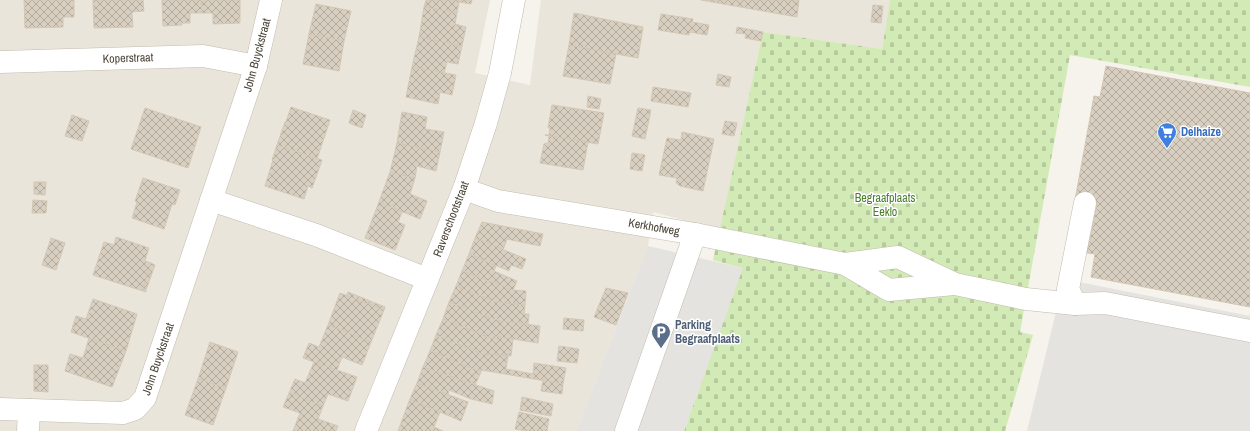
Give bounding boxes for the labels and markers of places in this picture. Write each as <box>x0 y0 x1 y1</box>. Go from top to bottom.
supermarket icon: Delhaize <box>1156 121 1178 149</box>
place label: Delhaize <box>1181 124 1221 140</box>
place label: Parking Begraafplaats <box>675 317 741 347</box>
parking icon: Parking Begraafplaats <box>650 321 672 349</box>

